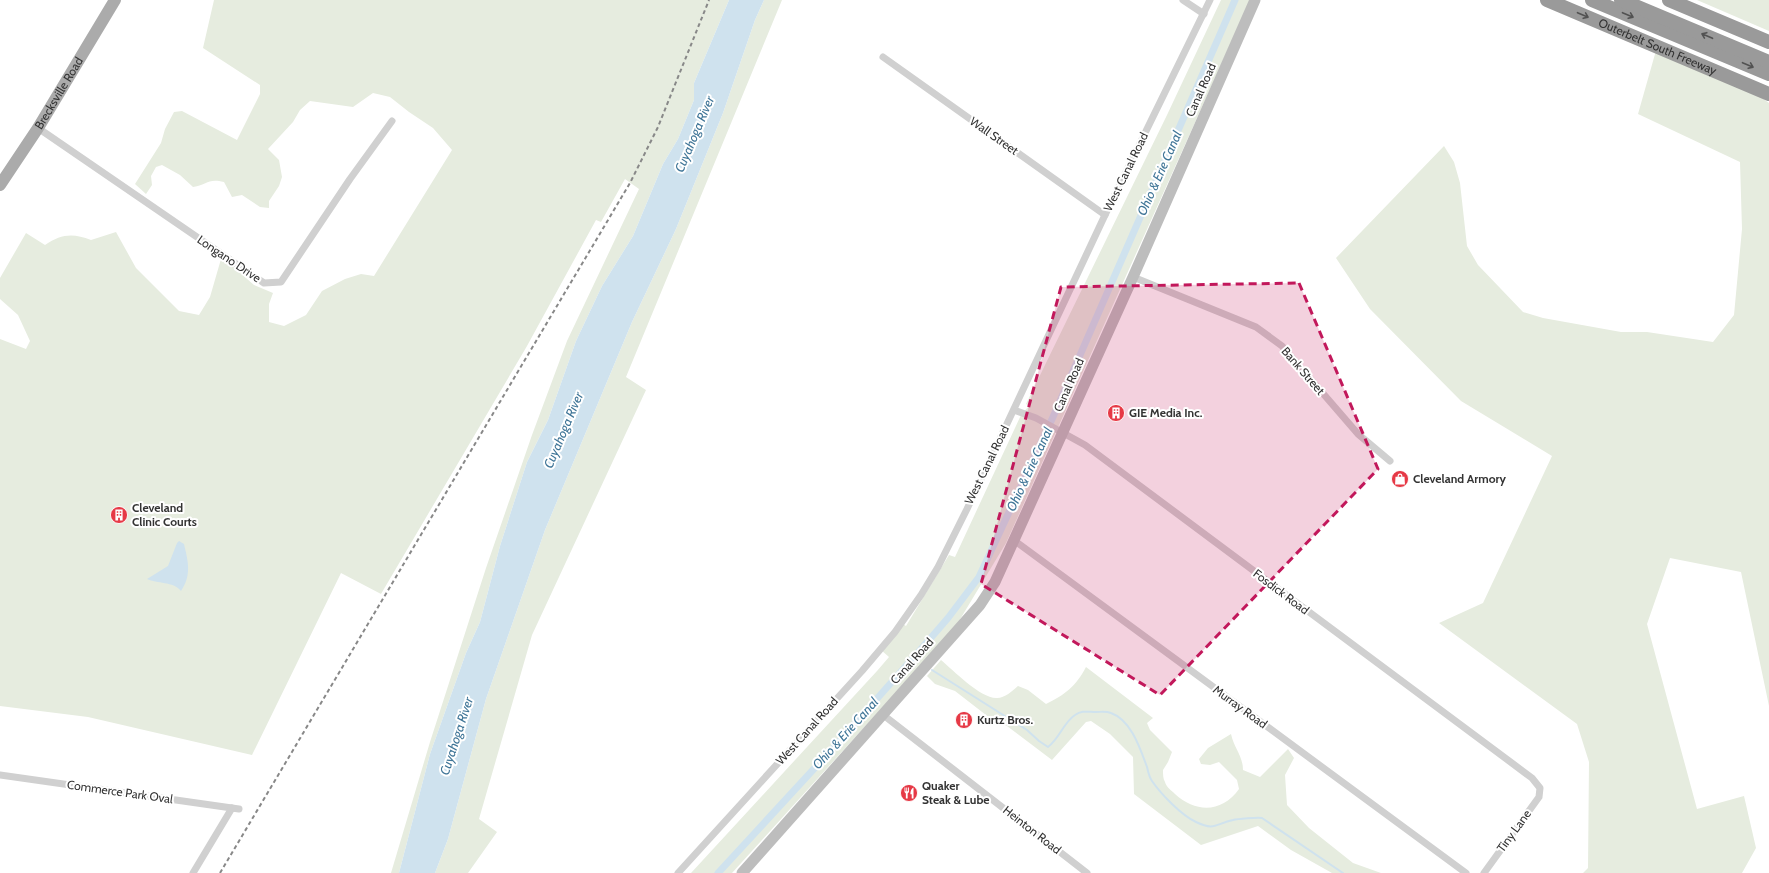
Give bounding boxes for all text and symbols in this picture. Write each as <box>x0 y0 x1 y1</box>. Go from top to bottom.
one-way arrow <box>1576 12 1588 20</box>
one-way arrow <box>1622 12 1634 19</box>
street label: Outerbelt South Freeway <box>1596 15 1719 78</box>
one-way arrow <box>1702 32 1714 39</box>
street label: Brecksville Road <box>31 54 86 132</box>
street label: Canal Road <box>1182 61 1219 119</box>
one-way arrow <box>1742 62 1754 70</box>
water label: Cuyahoga River <box>671 93 718 174</box>
street label: Wall Street <box>967 113 1021 158</box>
water label: Ohio & Erie Canal <box>1133 128 1185 218</box>
street label: West Canal Road <box>1100 130 1151 214</box>
street label: Longano Drive <box>194 232 264 285</box>
street label: Bank Street <box>1279 344 1328 398</box>
street label: Canal Road <box>1050 356 1087 414</box>
water label: Cuyahoga River <box>540 389 587 470</box>
building icon: GIE Media Inc. <box>1106 403 1126 423</box>
place label: GIE Media Inc. <box>1129 405 1203 420</box>
street label: West Canal Road <box>961 423 1012 507</box>
water label: Ohio & Erie Canal <box>1003 424 1055 514</box>
shop icon: Cleveland Armory <box>1390 469 1410 489</box>
place label: Cleveland Armory <box>1413 471 1507 486</box>
place label: Cleveland Clinic Courts <box>132 500 197 529</box>
building icon: Cleveland Clinic Courts <box>109 505 129 525</box>
street label: Fosdick Road <box>1250 566 1312 617</box>
street label: Canal Road <box>887 634 936 687</box>
street label: Murray Road <box>1210 682 1270 731</box>
water label: Cuyahoga River <box>436 694 476 777</box>
street label: West Canal Road <box>772 694 841 768</box>
water label: Ohio & Erie Canal <box>809 694 881 772</box>
building icon: Kurtz Bros. <box>954 710 974 730</box>
place label: Kurtz Bros. <box>977 712 1033 727</box>
street label: Commerce Park Oval <box>66 777 174 806</box>
place label: Quaker Steak & Lube <box>922 778 989 807</box>
restaurant icon: Quaker Steak & Lube <box>899 783 919 803</box>
street label: Heinton Road <box>1000 802 1064 857</box>
street label: Tiny Lane <box>1493 807 1534 855</box>

